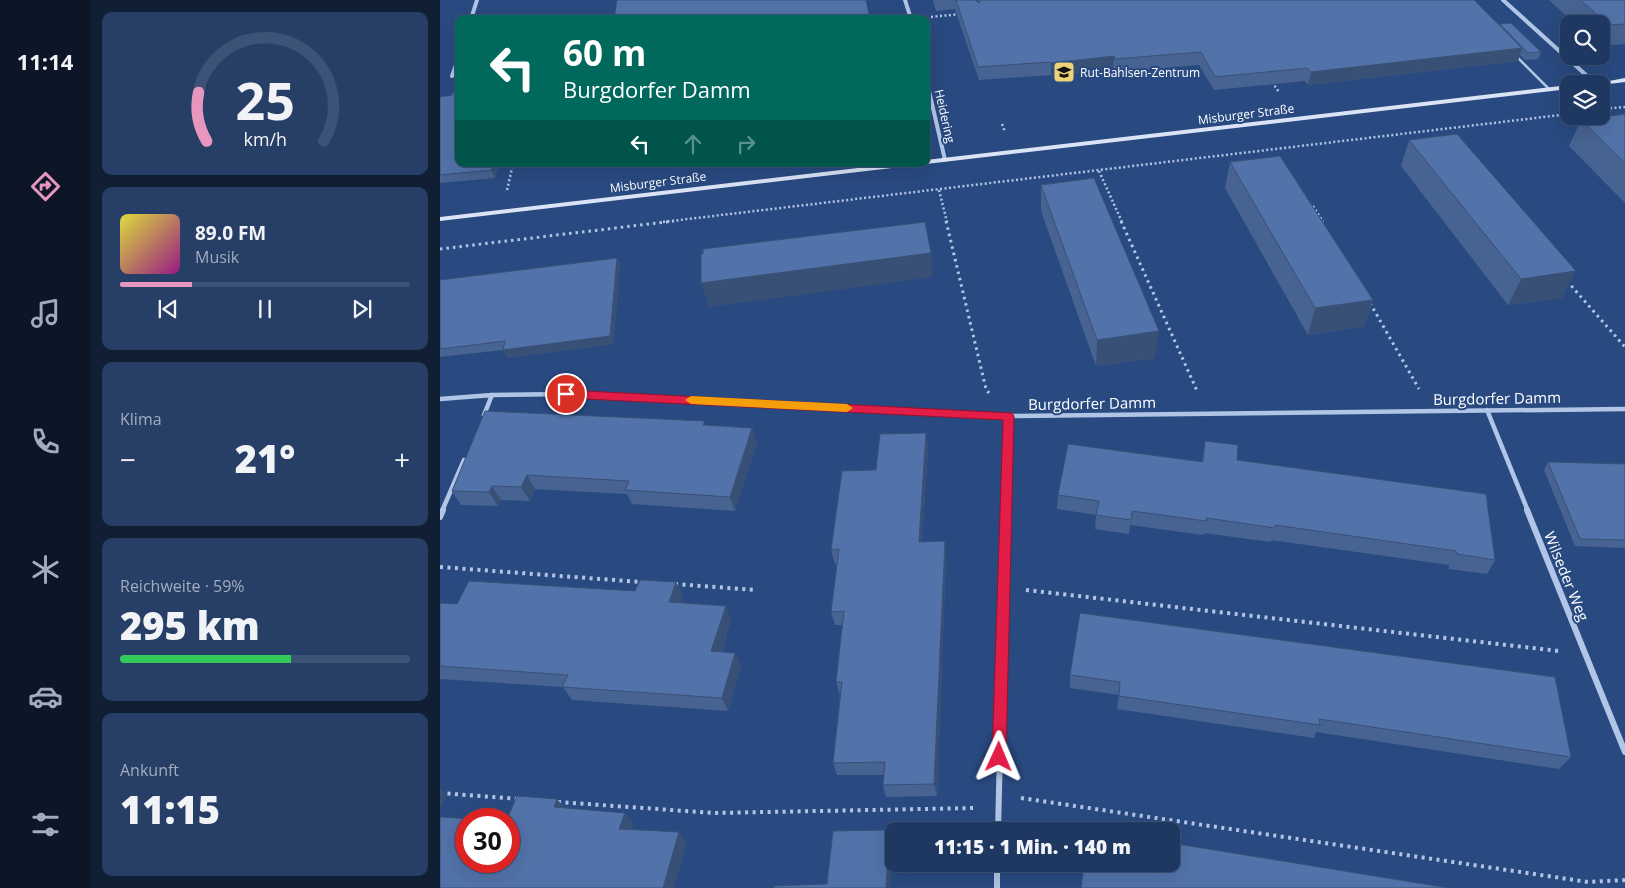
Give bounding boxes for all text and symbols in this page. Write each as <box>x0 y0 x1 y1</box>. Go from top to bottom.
map controls <box>1560 15 1610 125</box>
button: search <box>1560 15 1610 65</box>
text: 60 m <box>563 29 646 76</box>
icon: left <box>480 35 545 100</box>
text: 11:14 <box>17 46 73 76</box>
school or university icon: Rut-Bahlsen-Zentrum <box>1052 60 1076 84</box>
text: 25 <box>235 64 295 135</box>
place label: Rut-Bahlsen-Zentrum <box>1080 64 1200 81</box>
text: Burgdorfer Damm <box>563 74 751 104</box>
button: layers <box>1560 75 1610 125</box>
street label: Heidering <box>931 88 960 145</box>
street label: Misburger Straße <box>1197 100 1295 128</box>
text: km/h <box>243 127 287 151</box>
icon: left <box>626 130 654 158</box>
icon: ahead <box>679 130 707 158</box>
icon: right <box>732 130 760 158</box>
street label: Misburger Straße <box>609 168 707 196</box>
icon: directions <box>28 169 63 204</box>
text: 89.0 FM <box>195 220 266 246</box>
text: Musik <box>195 246 239 268</box>
icon: previous <box>154 295 182 323</box>
icon: pause <box>251 295 279 323</box>
icon: next <box>348 295 376 323</box>
icon: music <box>28 296 63 331</box>
pin <box>545 373 587 415</box>
icon: arrive <box>552 380 580 408</box>
street label: Burgdorfer Damm <box>1433 387 1561 409</box>
street label: Burgdorfer Damm <box>1028 392 1156 414</box>
text: Klima <box>120 408 162 430</box>
icon: phone <box>28 424 63 459</box>
text: 21° <box>235 432 295 484</box>
text: − <box>120 440 136 478</box>
text: + <box>394 440 410 478</box>
street label: Wilseder Weg <box>1540 528 1594 624</box>
icon: climate <box>28 552 63 587</box>
text: Reichweite · 59% <box>120 575 245 597</box>
text: 295 km <box>120 599 260 651</box>
icon: car <box>28 679 63 714</box>
position arrow <box>972 730 1024 782</box>
text: Ankunft <box>120 759 179 781</box>
text: 11:15 <box>120 783 220 835</box>
icon: filters <box>28 807 63 842</box>
speed limit sign: 30 <box>455 808 520 873</box>
text: 11:15 · 1 Min. · 140 m <box>934 834 1131 860</box>

